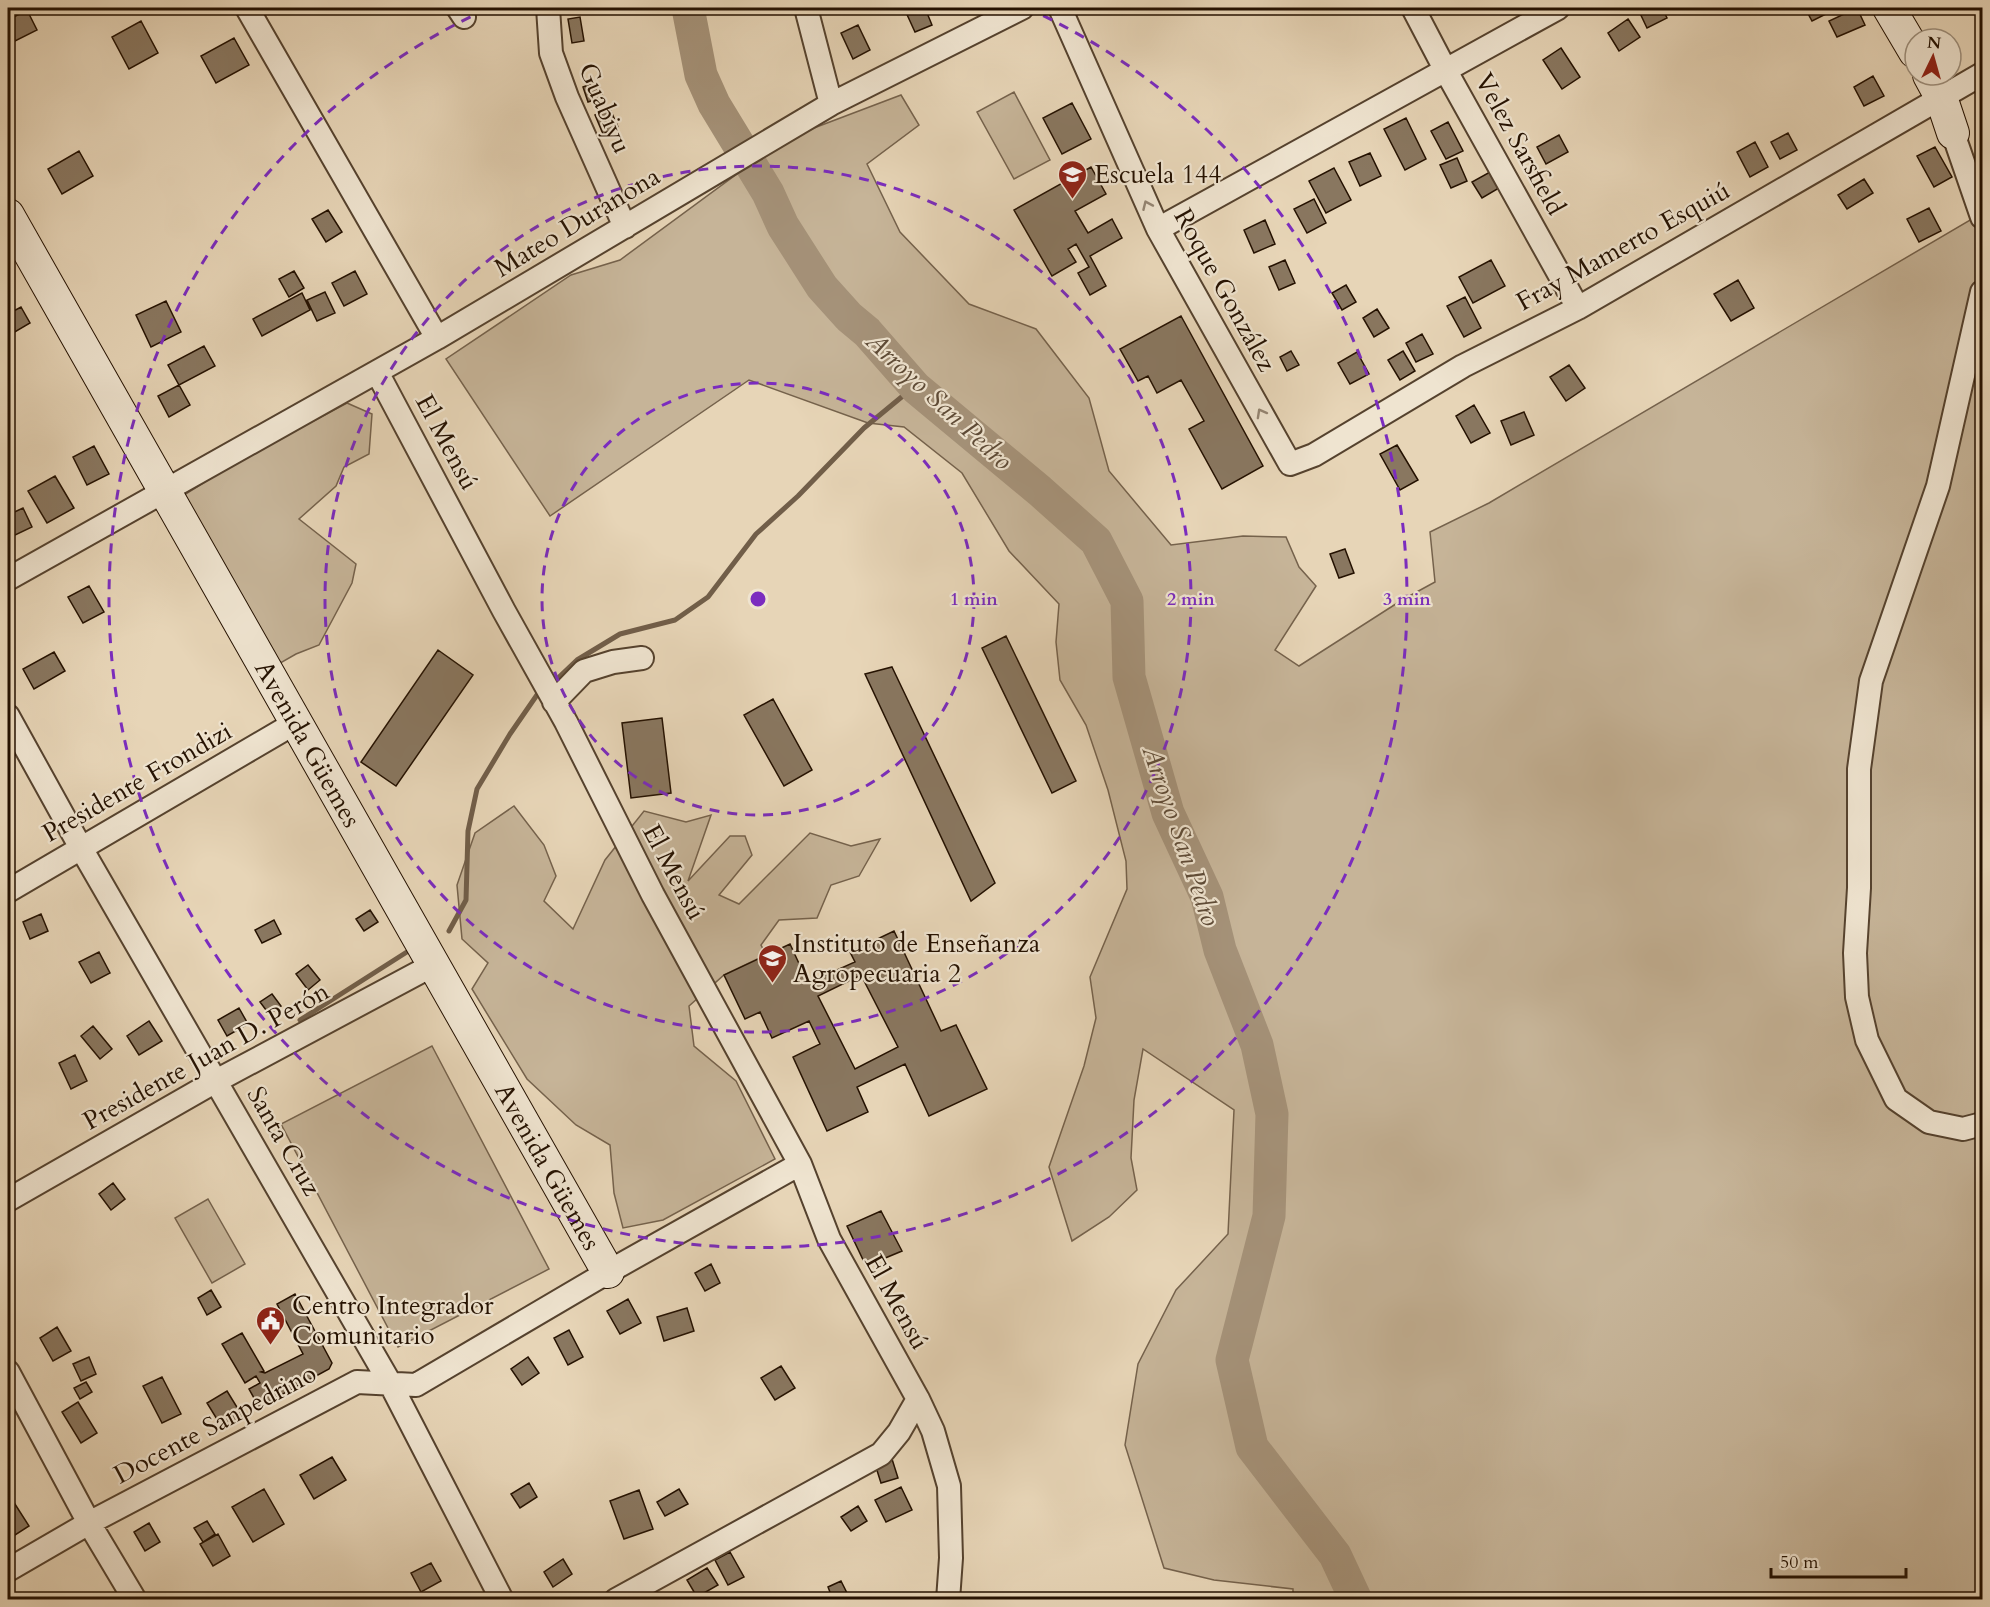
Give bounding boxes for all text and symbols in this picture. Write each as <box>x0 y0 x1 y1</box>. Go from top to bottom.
north arrow <box>1903 27 1963 87</box>
text: N <box>1926 31 1942 55</box>
street label: Guabiyu <box>570 57 640 159</box>
street label: Velez Sarsfield <box>1467 67 1574 221</box>
place label: Escuela 144 <box>1094 157 1221 192</box>
school or university icon: Escuela 144 <box>1057 158 1089 200</box>
street label: Mateo Duranona <box>488 159 666 285</box>
street label: Fray Mamerto Esquiú <box>1510 173 1736 319</box>
one-way arrow <box>1142 201 1154 212</box>
street label: Roque González <box>1166 202 1284 378</box>
water label: Arroyo San Pedro <box>857 322 1021 479</box>
street label: El Mensú <box>407 388 487 496</box>
one-way arrow <box>1257 409 1268 419</box>
text: 1 min <box>950 587 998 612</box>
text: 2 min <box>1167 587 1215 612</box>
text: 3 min <box>1383 587 1431 612</box>
centre of rings <box>748 589 768 609</box>
street label: Avenida Güemes <box>247 654 369 834</box>
street label: Presidente Frondizi <box>36 714 238 850</box>
water label: Arroyo San Pedro <box>1132 740 1229 932</box>
street label: El Mensú <box>634 818 714 926</box>
place label: Instituto de Enseñanza Agropecuaria 2 <box>793 926 1040 991</box>
school or university icon: Instituto de Enseñanza Agropecuaria 2 <box>756 942 788 984</box>
street label: Presidente Juan D. Perón <box>77 974 336 1138</box>
street label: Avenida Güemes <box>487 1077 609 1256</box>
street label: Santa Cruz <box>239 1080 330 1202</box>
street label: El Mensú <box>857 1248 937 1356</box>
place label: Centro Integrador Comunitario <box>292 1288 494 1353</box>
public building icon: Centro Integrador Comunitario <box>255 1304 287 1346</box>
street label: Docente Sanpedrino <box>108 1356 322 1492</box>
scale bar <box>1771 1541 1906 1579</box>
text: 50 m <box>1780 1550 1819 1575</box>

